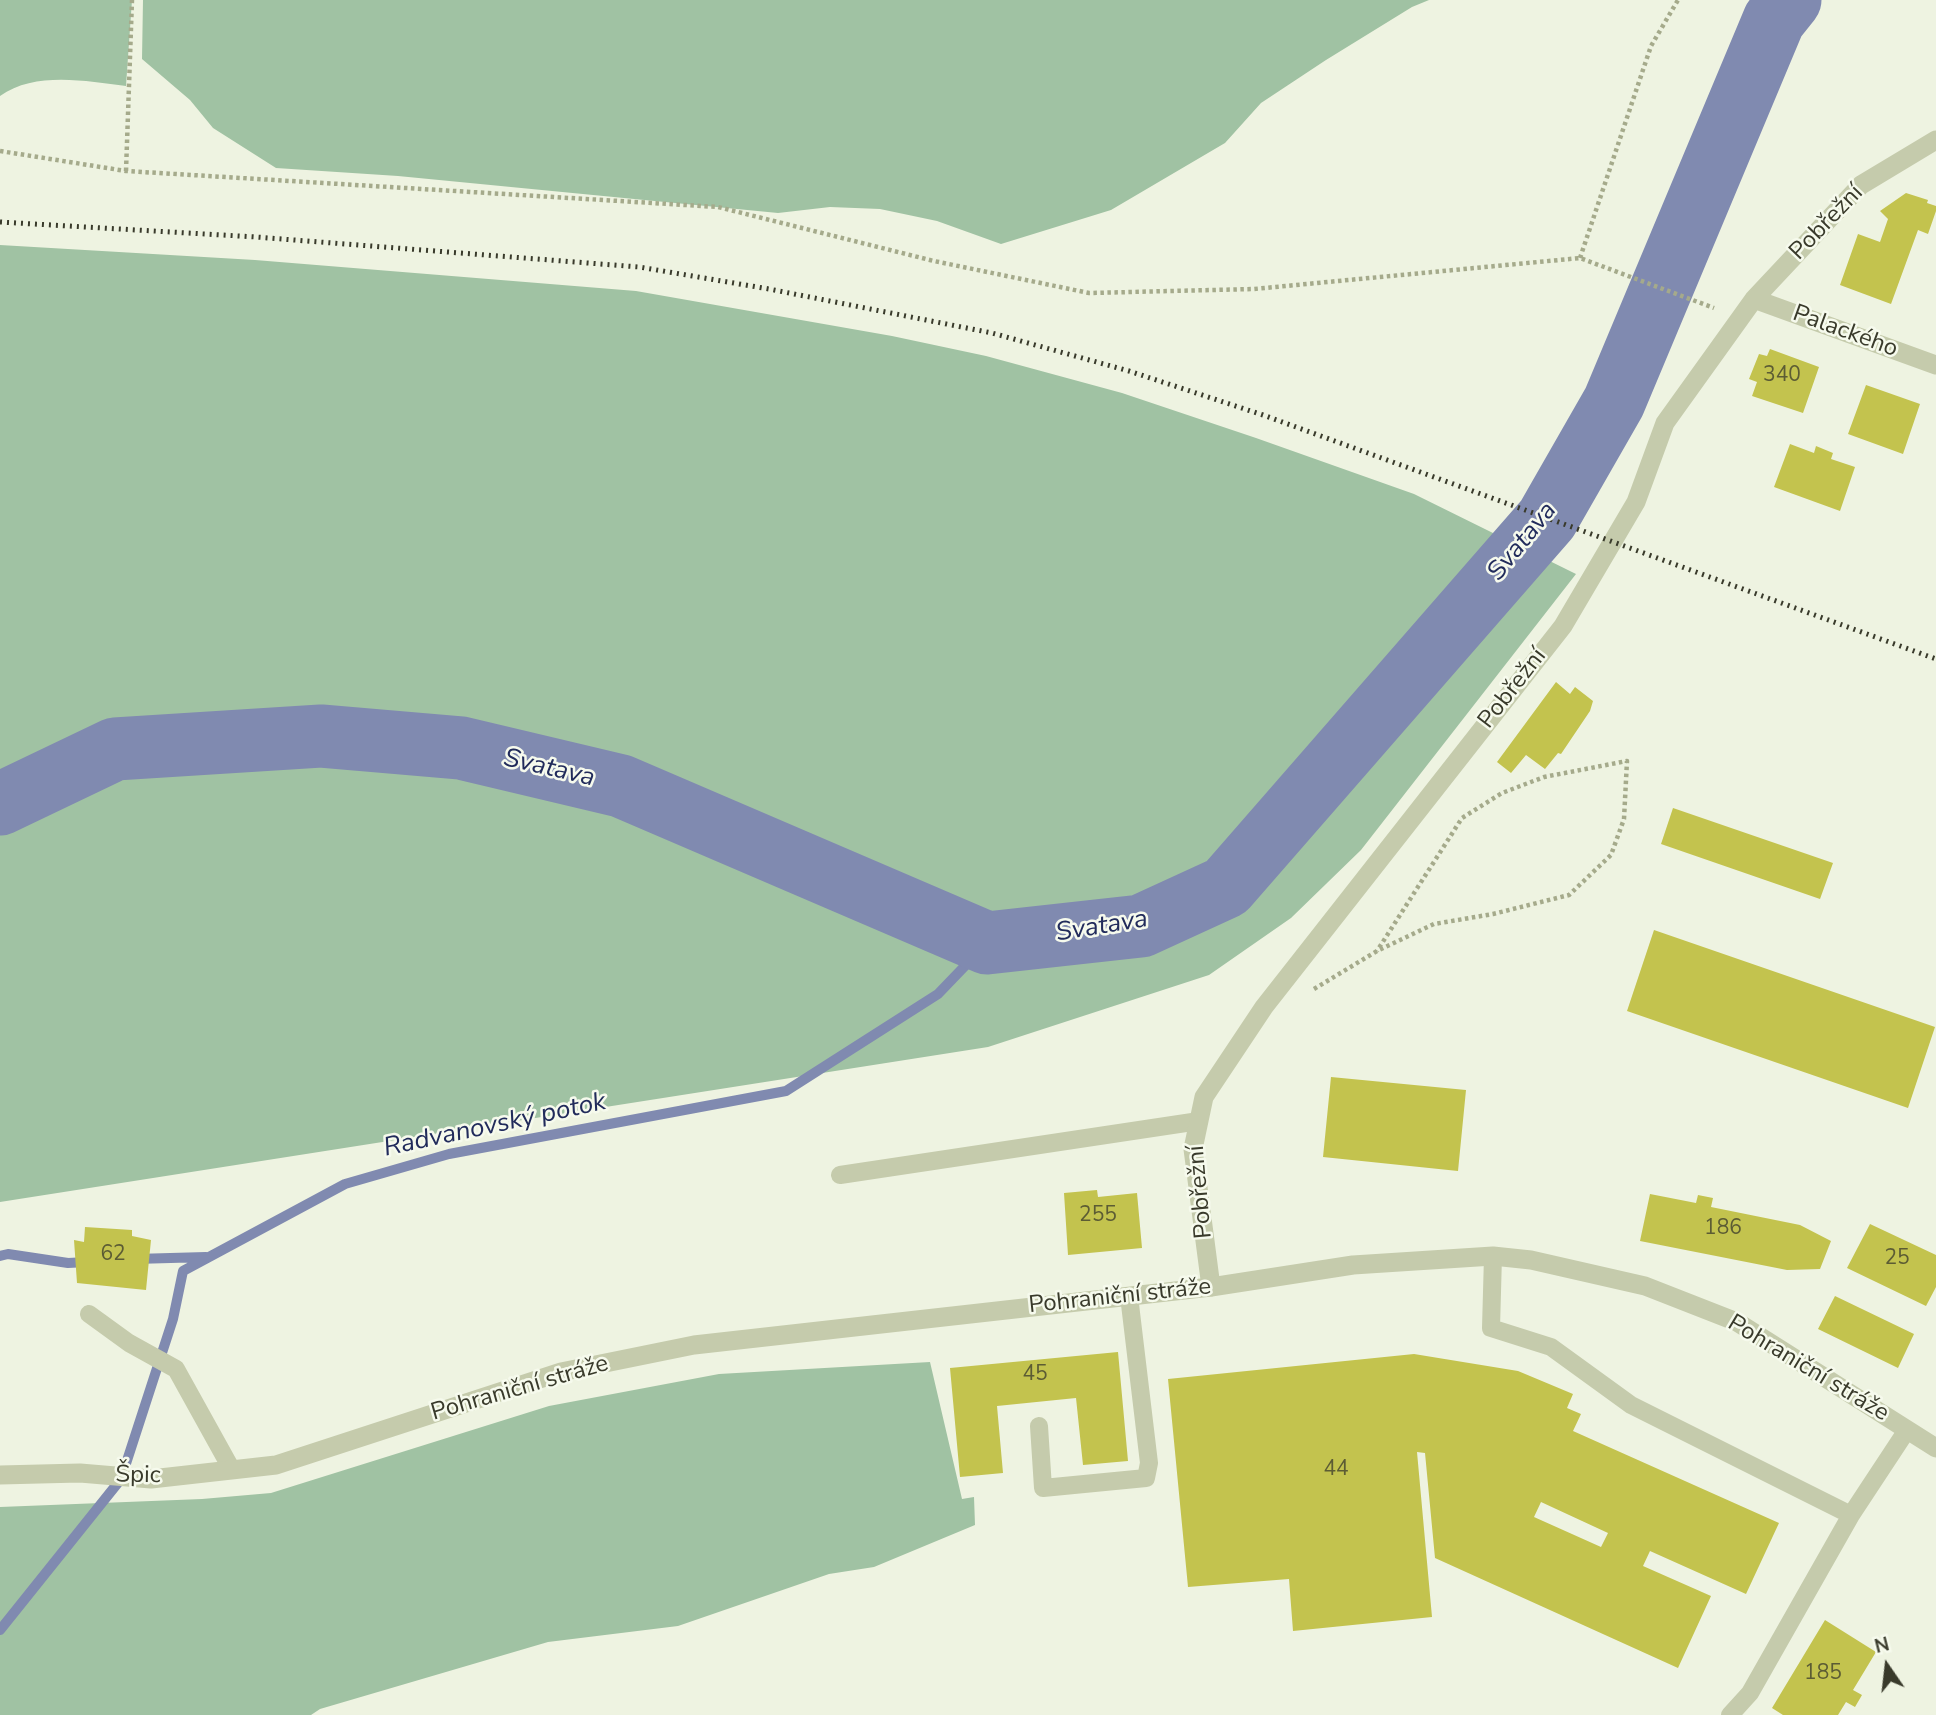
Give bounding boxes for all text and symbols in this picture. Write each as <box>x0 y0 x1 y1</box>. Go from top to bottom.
street label: Pobřežní <box>1784 179 1870 267</box>
street label: Palackého <box>1789 300 1901 364</box>
house number: 340 <box>1763 363 1801 389</box>
water label: Svatava <box>1482 496 1564 588</box>
street label: Pobřežní <box>1473 643 1553 735</box>
water label: Svatava <box>500 743 598 795</box>
water label: Svatava <box>1054 904 1150 950</box>
water label: Radvanovský potok <box>381 1087 609 1165</box>
street label: Pobřežní <box>1183 1144 1219 1240</box>
house number: 255 <box>1079 1203 1117 1229</box>
house number: 186 <box>1704 1216 1742 1242</box>
house number: 62 <box>100 1242 126 1268</box>
house number: 25 <box>1884 1246 1910 1272</box>
street label: Pohraniční stráže <box>1027 1273 1213 1321</box>
street label: Pohraniční stráže <box>1722 1309 1894 1429</box>
street label: Pohraniční stráže <box>428 1350 612 1428</box>
house number: 45 <box>1022 1362 1048 1388</box>
house number: 44 <box>1323 1457 1349 1483</box>
street label: Špic <box>115 1461 161 1491</box>
north arrow <box>1852 1631 1922 1701</box>
text: N <box>1872 1631 1892 1660</box>
house number: 185 <box>1804 1661 1842 1687</box>

